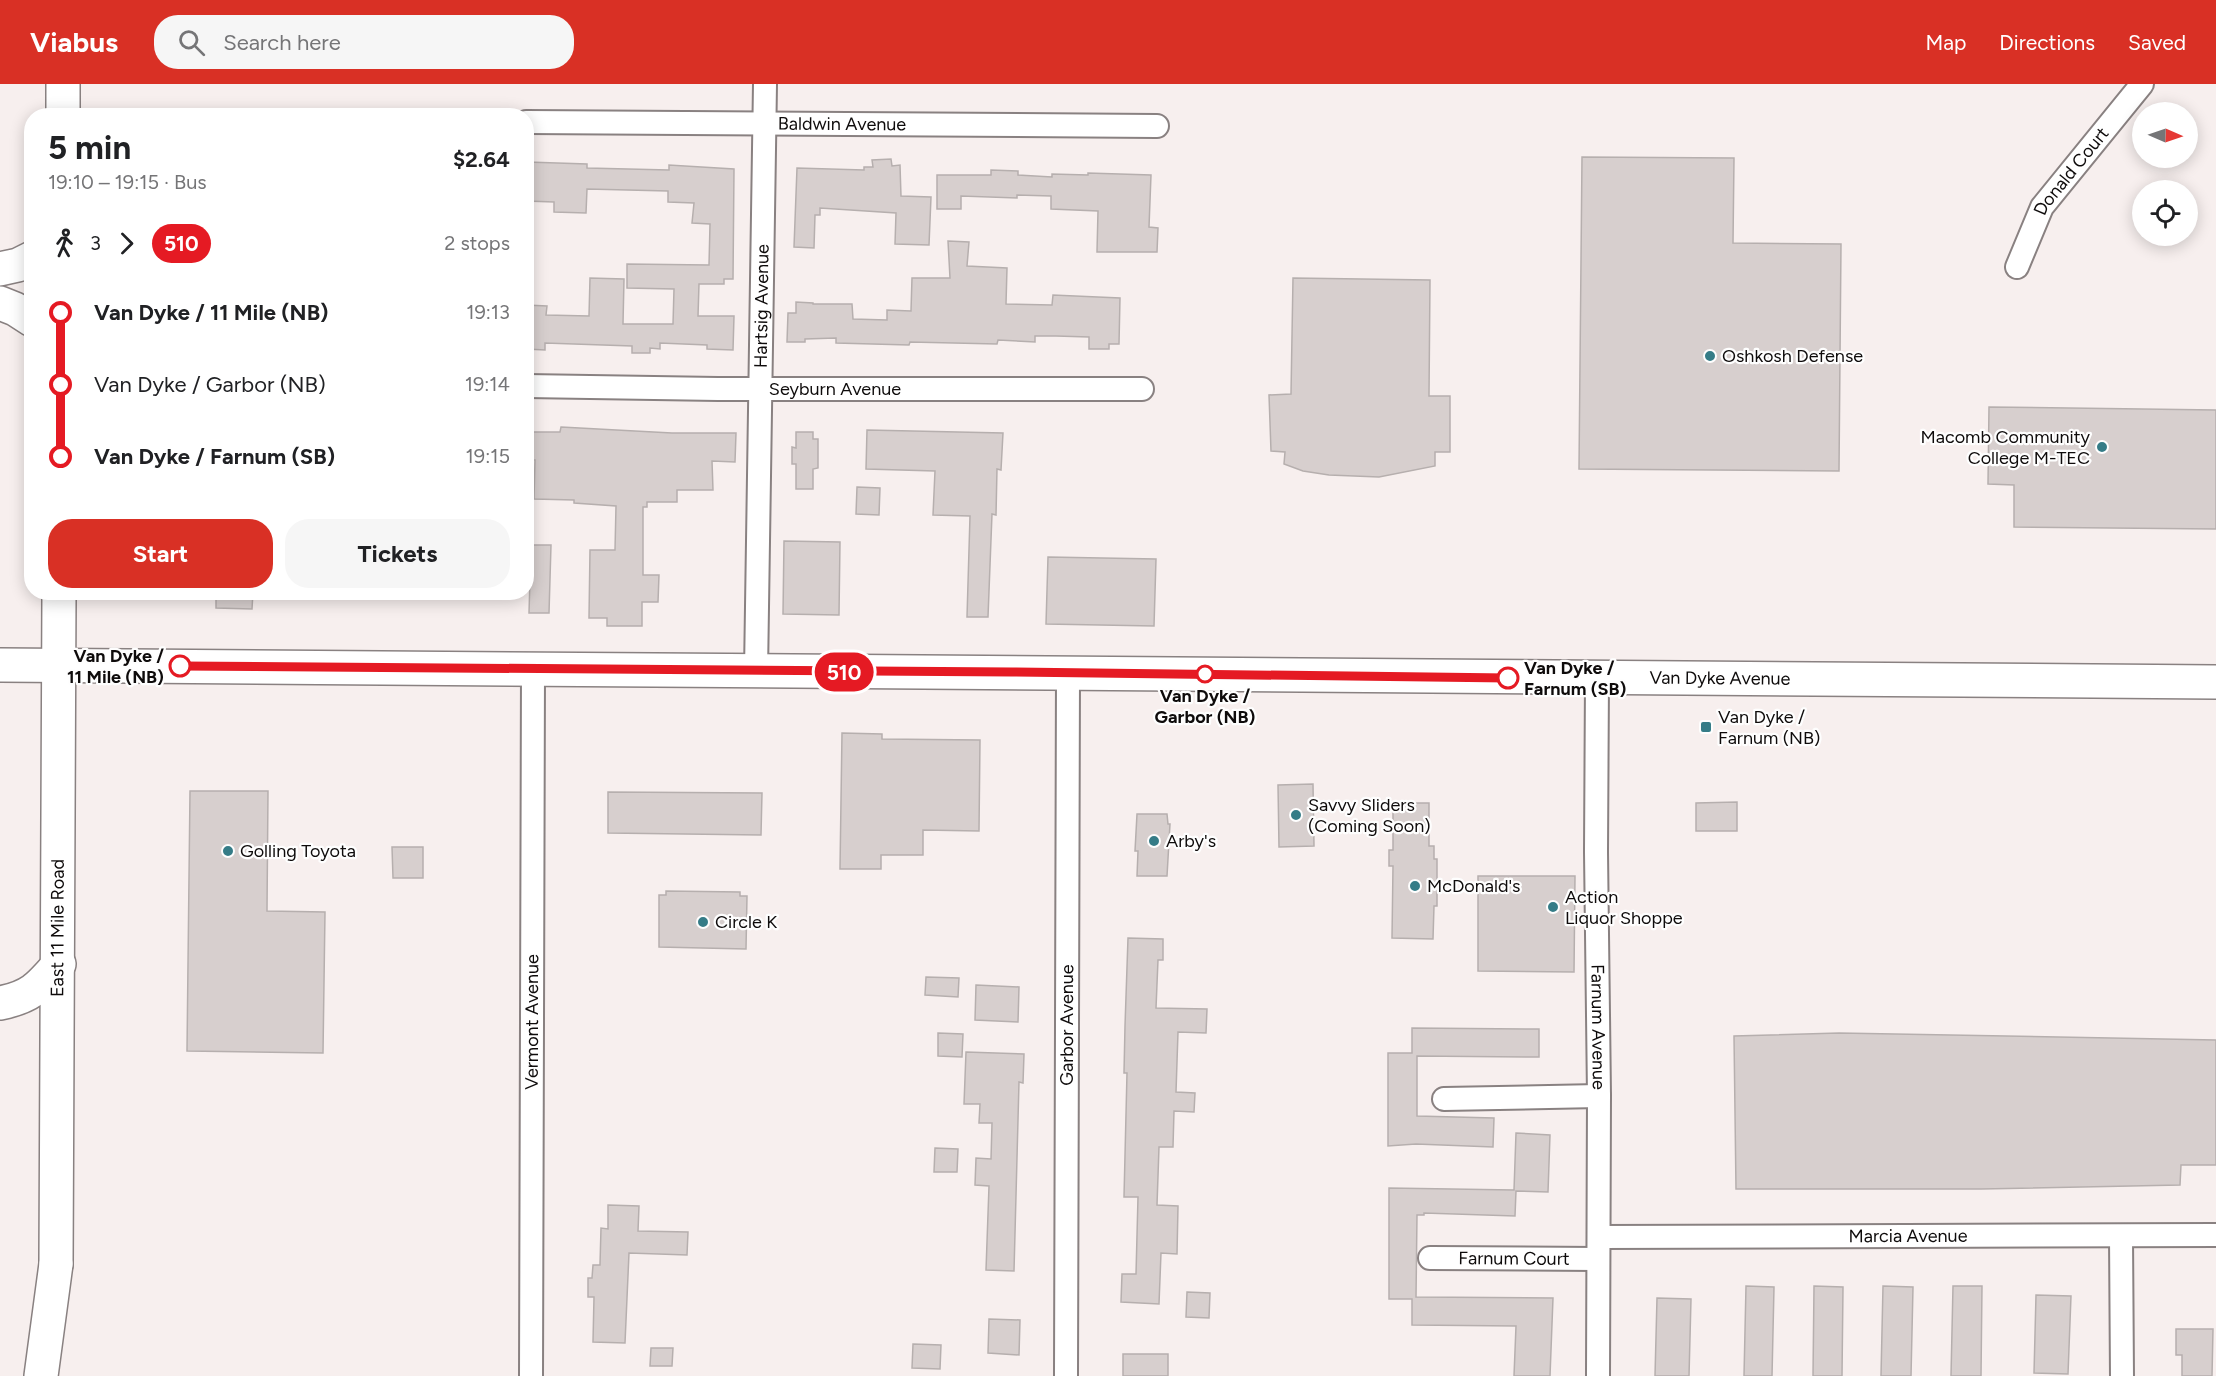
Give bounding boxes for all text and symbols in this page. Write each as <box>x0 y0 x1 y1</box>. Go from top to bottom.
search box <box>154 15 574 69</box>
text: Viabus <box>30 25 118 59</box>
icon: search <box>175 26 208 59</box>
text: Search here <box>223 29 341 56</box>
text: Map <box>1925 30 1966 55</box>
text: Directions <box>1999 30 2095 55</box>
text: Saved <box>2128 30 2186 55</box>
north arrow <box>2132 102 2198 168</box>
map controls <box>2132 102 2198 246</box>
street label: Baldwin Avenue <box>778 113 906 135</box>
street label: Donald Court <box>2029 123 2114 218</box>
text: 5 min <box>48 128 131 167</box>
text: $2.64 <box>453 146 510 173</box>
text: 19:10 – 19:15 · Bus <box>48 170 207 194</box>
button: locate <box>2132 180 2198 246</box>
icon: walk <box>48 227 81 260</box>
icon: forward <box>110 227 143 260</box>
text: 3 <box>90 231 101 255</box>
text: 510 <box>164 231 199 256</box>
text: 2 stops <box>444 231 510 255</box>
street label: Hartsig Avenue <box>750 244 774 368</box>
text: Van Dyke / 11 Mile (NB) <box>94 299 329 326</box>
text: 19:13 <box>466 300 510 324</box>
place label: Oshkosh Defense <box>1722 345 1863 367</box>
marker: Oshkosh Defense <box>1703 349 1717 363</box>
text: Van Dyke / Garbor (NB) <box>94 371 326 398</box>
text: 19:14 <box>465 372 510 396</box>
street label: Seyburn Avenue <box>769 378 901 400</box>
place label: Macomb Community College M-TEC <box>1921 426 2091 469</box>
marker: Macomb Community College M-TEC <box>2095 440 2109 454</box>
text: Van Dyke / Farnum (SB) <box>94 443 335 470</box>
text: 19:15 <box>466 444 510 468</box>
button: Start <box>48 519 273 588</box>
button: Tickets <box>285 519 510 588</box>
place label: Van Dyke / 11 Mile (NB) <box>67 645 164 688</box>
line badge: 510 <box>810 652 878 692</box>
marker: Van Dyke / 11 Mile (NB) <box>169 655 191 677</box>
place label: Van Dyke / Farnum (SB) <box>1524 657 1626 700</box>
text: 510 <box>827 660 861 685</box>
marker: Van Dyke / Garbor (NB) <box>1196 665 1214 683</box>
marker: Van Dyke / Farnum (SB) <box>1497 667 1519 689</box>
street label: Van Dyke Avenue <box>1649 667 1791 690</box>
place label: Van Dyke / Garbor (NB) <box>1155 685 1256 728</box>
place label: Van Dyke / Farnum (NB) <box>1718 706 1820 749</box>
marker: Van Dyke / Farnum (NB) <box>1699 720 1713 734</box>
place label: Savvy Sliders (Coming Soon) <box>1308 794 1431 837</box>
marker: Savvy Sliders (Coming Soon) <box>1289 808 1303 822</box>
place label: Arby's <box>1166 830 1216 852</box>
marker: Arby's <box>1147 834 1161 848</box>
place label: Golling Toyota <box>240 840 356 862</box>
marker: Golling Toyota <box>221 844 235 858</box>
street label: East 11 Mile Road <box>46 859 69 997</box>
place label: McDonald's <box>1427 875 1521 897</box>
marker: McDonald's <box>1408 879 1422 893</box>
place label: Action Liquor Shoppe <box>1565 886 1683 929</box>
marker: Action Liquor Shoppe <box>1546 900 1560 914</box>
place label: Circle K <box>715 911 777 933</box>
marker: Circle K <box>696 915 710 929</box>
street label: Vermont Avenue <box>521 954 543 1090</box>
street label: Garbor Avenue <box>1056 964 1078 1086</box>
street label: Farnum Avenue <box>1586 964 1610 1090</box>
street label: Marcia Avenue <box>1848 1225 1968 1247</box>
street label: Farnum Court <box>1458 1247 1570 1270</box>

